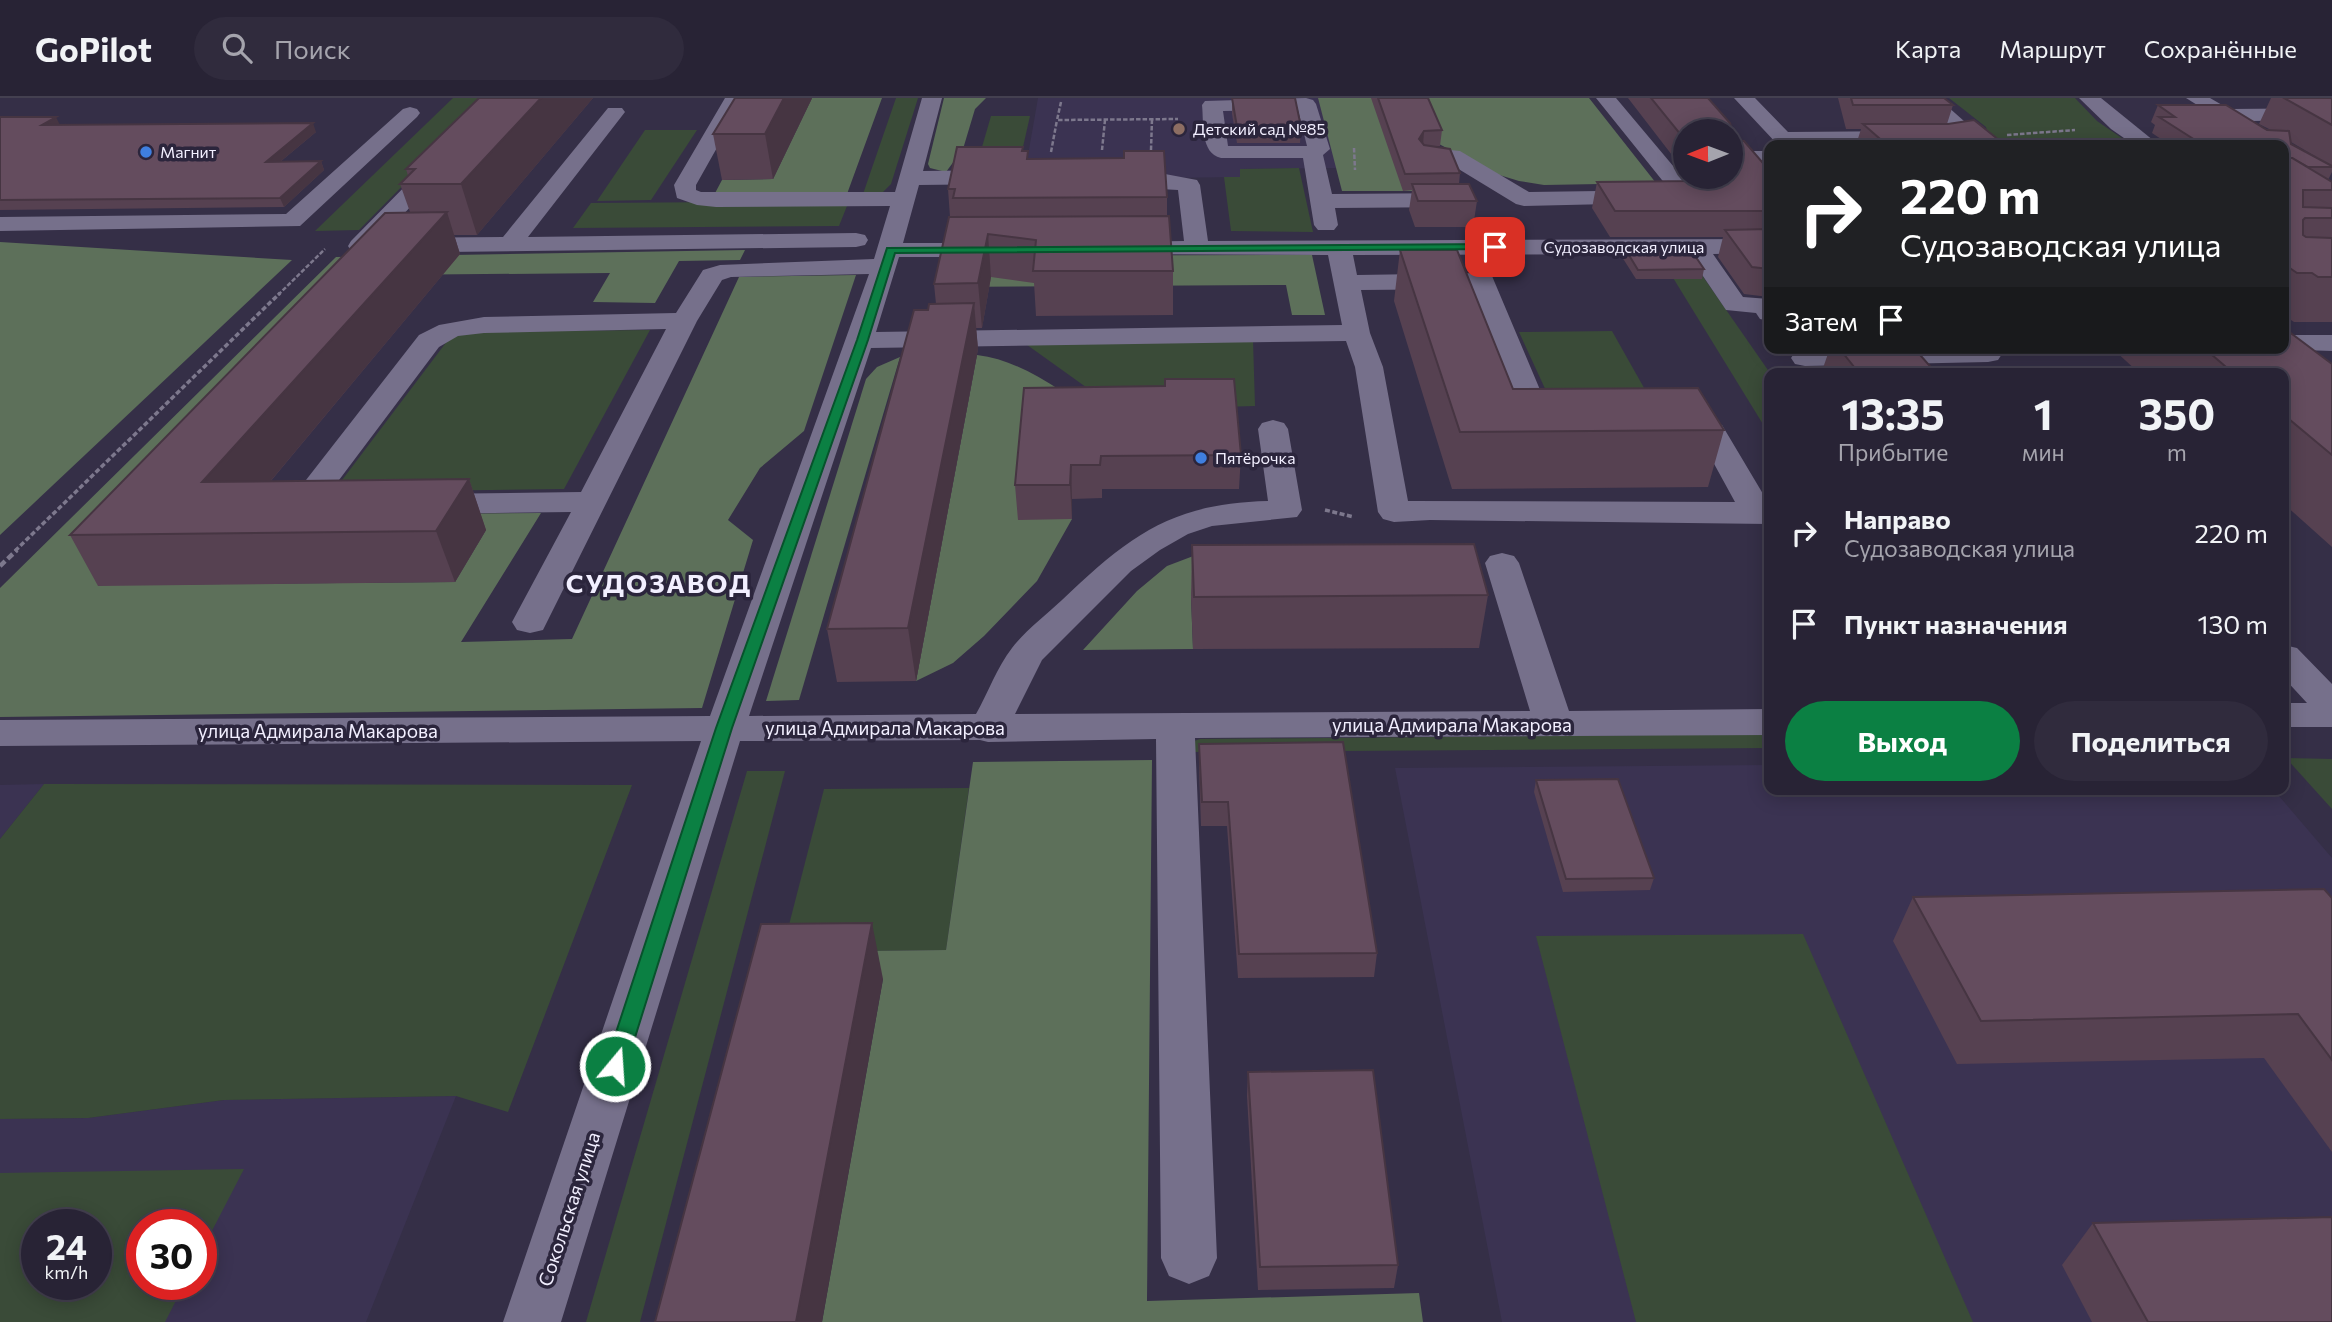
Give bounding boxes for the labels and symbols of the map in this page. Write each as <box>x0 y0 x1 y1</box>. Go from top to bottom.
place label: Детский сад №85 <box>1193 119 1326 138</box>
north arrow <box>1673 119 1743 189</box>
marker: Детский сад №85 <box>1171 121 1187 137</box>
place label: Магнит <box>160 142 217 161</box>
marker: Магнит <box>138 144 154 160</box>
pin <box>1465 217 1525 277</box>
street label: Судозаводская улица <box>1544 237 1704 256</box>
place label: Пятёрочка <box>1215 448 1295 467</box>
marker: Пятёрочка <box>1193 450 1209 466</box>
district label: СУДОЗАВОД <box>566 567 752 598</box>
street label: улица Адмирала Макарова <box>1332 713 1572 736</box>
street label: улица Адмирала Макарова <box>765 716 1005 739</box>
street label: улица Адмирала Макарова <box>198 719 438 742</box>
position arrow <box>578 1029 652 1103</box>
street label: Сокольская улица <box>533 1129 604 1289</box>
speed limit sign: 30 <box>126 1209 217 1300</box>

